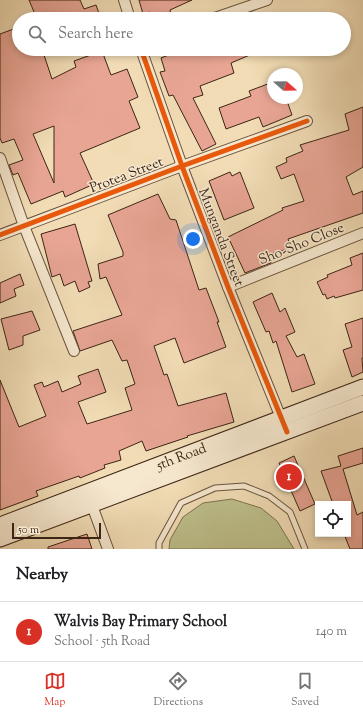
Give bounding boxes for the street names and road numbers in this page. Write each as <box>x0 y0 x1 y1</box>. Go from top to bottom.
street label: Protea Street <box>87 153 167 199</box>
street label: Munganda Street <box>192 186 248 290</box>
street label: Sho-Sho Close <box>256 219 348 271</box>
street label: 5th Road <box>153 439 210 477</box>

